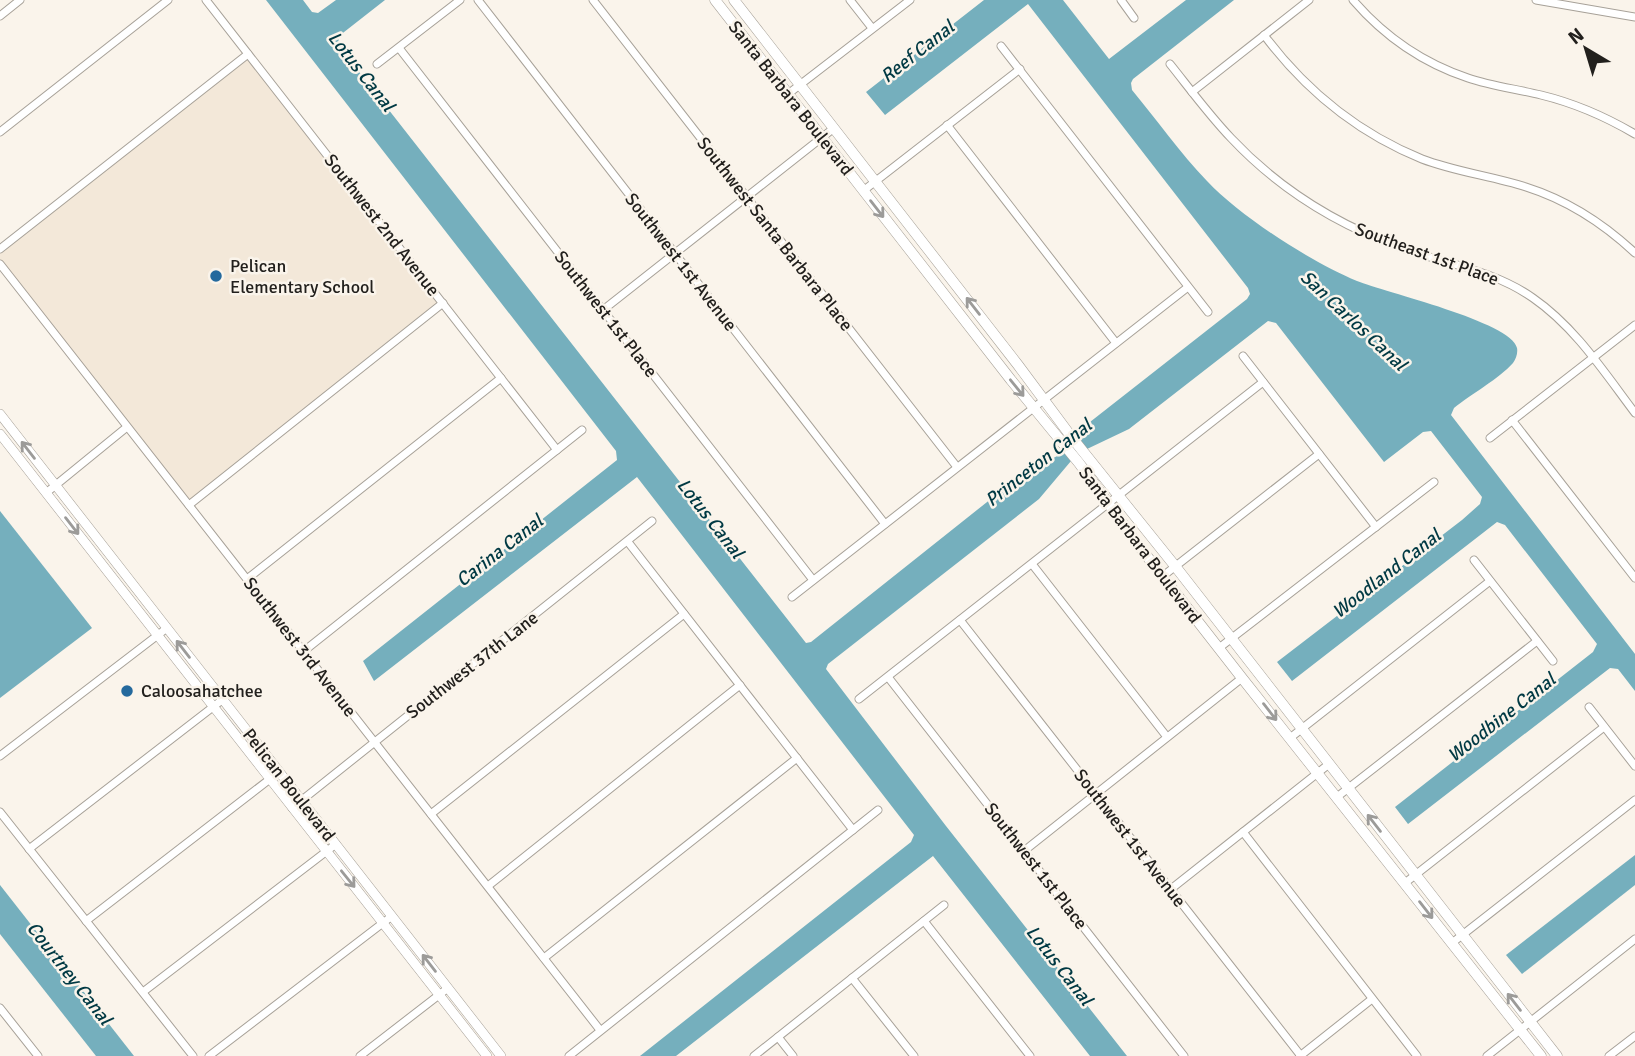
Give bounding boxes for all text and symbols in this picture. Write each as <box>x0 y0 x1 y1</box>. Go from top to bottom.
north arrow <box>1551 14 1621 84</box>
water label: Reef Canal <box>876 15 961 88</box>
street label: Santa Barbara Boulevard <box>724 16 858 180</box>
text: N <box>1564 23 1589 50</box>
water label: Lotus Canal <box>322 27 401 118</box>
street label: Southwest Santa Barbara Place <box>692 133 858 335</box>
street label: Southwest 2nd Avenue <box>320 150 444 300</box>
street label: Southwest 1st Avenue <box>620 189 742 335</box>
one-way arrow <box>870 199 885 217</box>
street label: Southeast 1st Place <box>1352 218 1502 290</box>
street label: Southwest 1st Place <box>550 246 662 382</box>
place label: Pelican Elementary School <box>230 255 375 298</box>
water label: San Carlos Canal <box>1295 265 1413 377</box>
marker: Pelican Elementary School <box>208 268 224 284</box>
one-way arrow <box>965 298 980 316</box>
one-way arrow <box>1010 378 1025 396</box>
water label: Princeton Canal <box>980 413 1098 512</box>
one-way arrow <box>21 442 36 460</box>
street label: Santa Barbara Boulevard <box>1074 462 1206 628</box>
water label: Lotus Canal <box>671 474 750 565</box>
water label: Carina Canal <box>451 508 549 592</box>
one-way arrow <box>65 516 80 535</box>
water label: Woodland Canal <box>1327 523 1447 624</box>
street label: Southwest 3rd Avenue <box>239 573 361 721</box>
street label: Southwest 37th Lane <box>402 607 542 723</box>
one-way arrow <box>176 640 191 659</box>
water label: Woodbine Canal <box>1443 667 1562 768</box>
place label: Caloosahatchee <box>141 680 263 702</box>
marker: Caloosahatchee <box>119 683 135 699</box>
one-way arrow <box>1262 703 1277 721</box>
street label: Pelican Boulevard <box>238 724 340 846</box>
street label: Southwest 1st Avenue <box>1069 765 1191 911</box>
street label: Southwest 1st Place <box>980 798 1092 934</box>
one-way arrow <box>1367 814 1382 833</box>
one-way arrow <box>340 870 355 888</box>
one-way arrow <box>1418 900 1433 919</box>
water label: Courtney Canal <box>21 917 118 1031</box>
water label: Lotus Canal <box>1020 921 1099 1012</box>
one-way arrow <box>422 955 437 973</box>
one-way arrow <box>1507 994 1522 1012</box>

